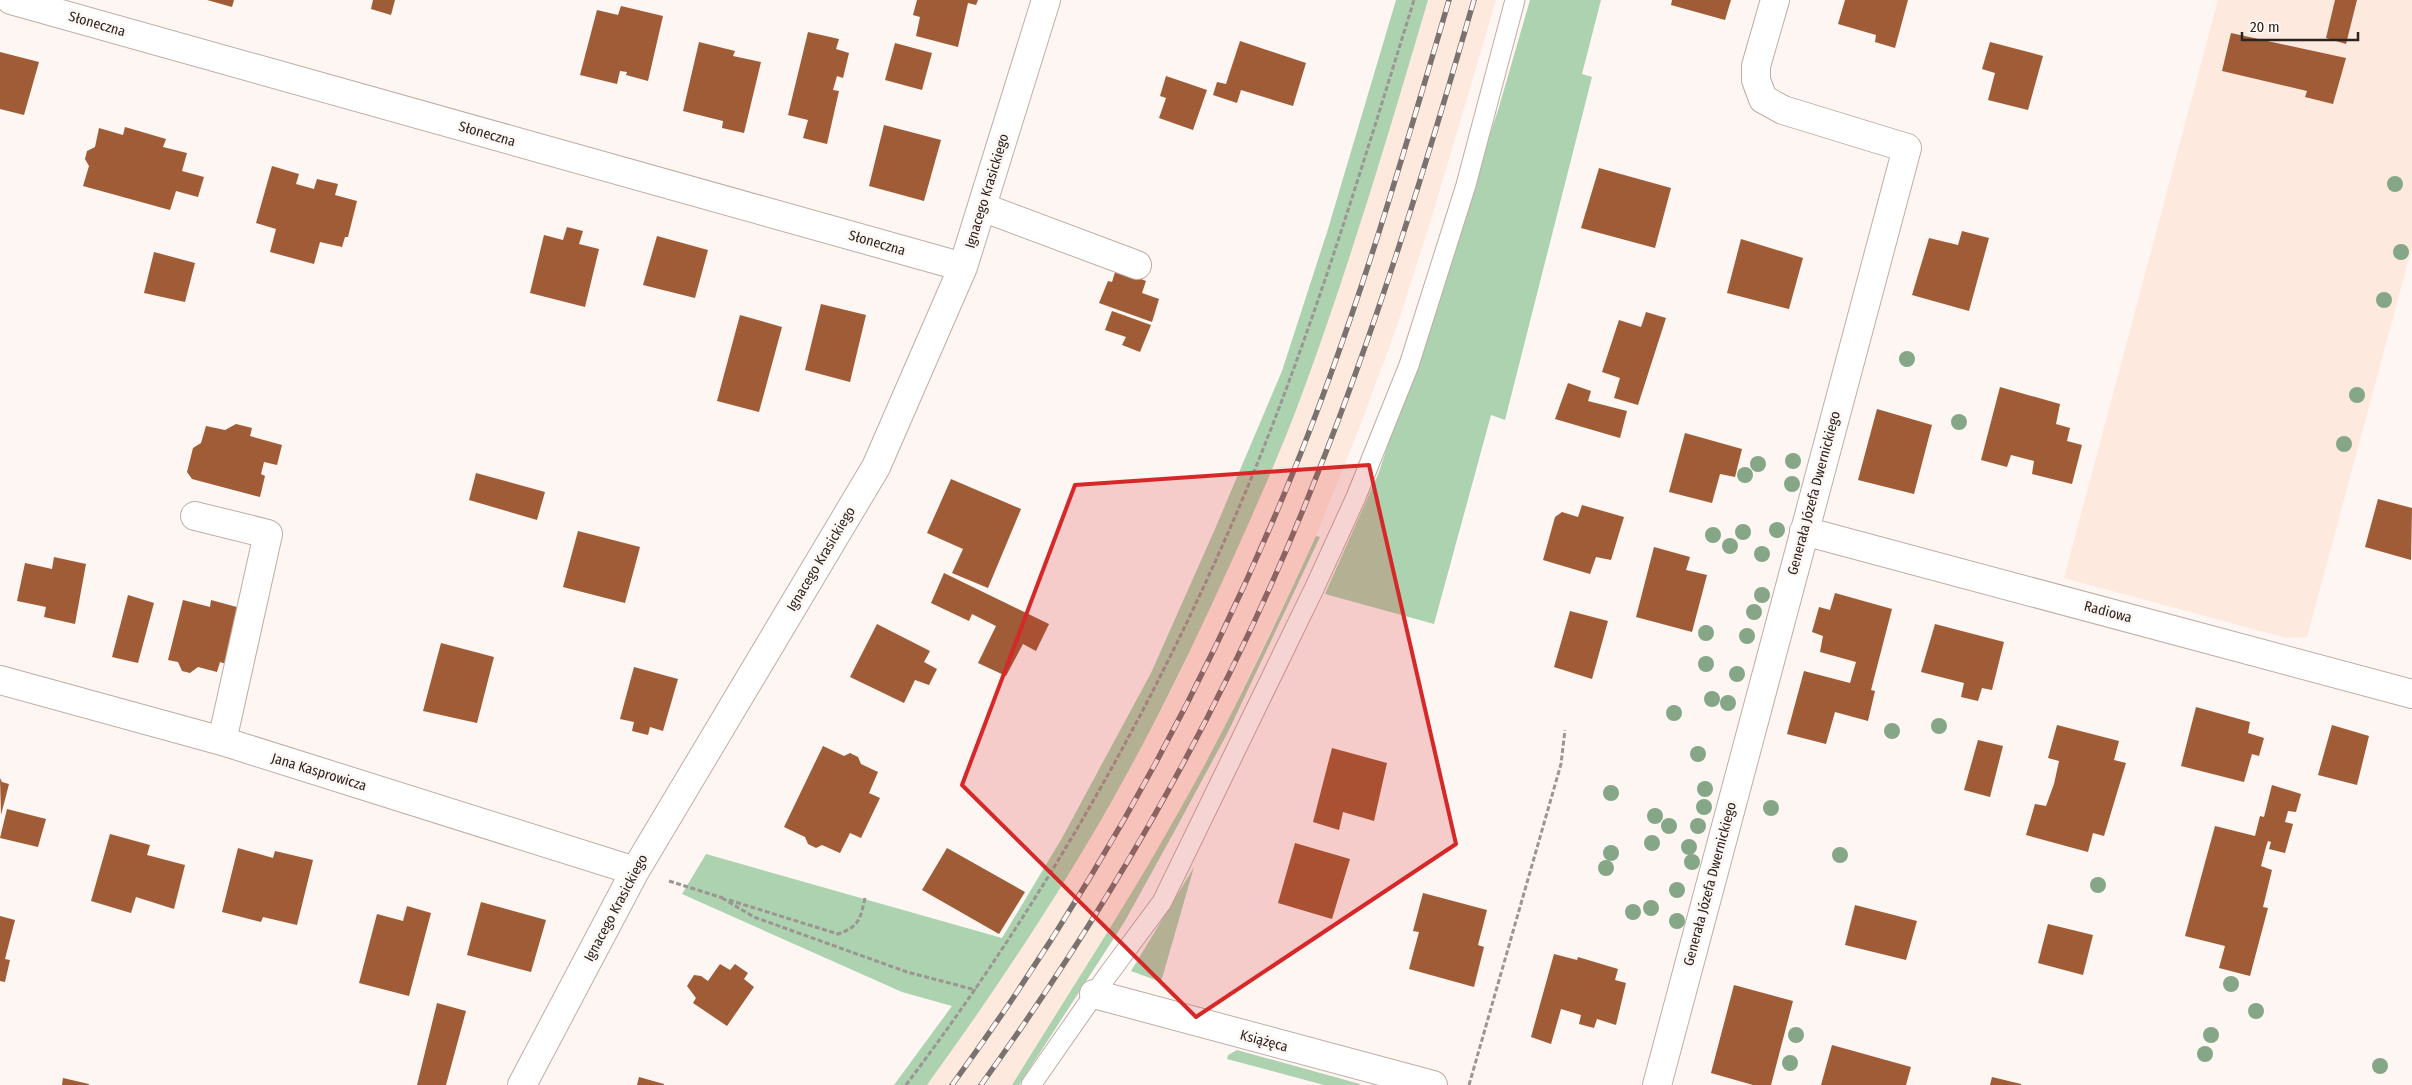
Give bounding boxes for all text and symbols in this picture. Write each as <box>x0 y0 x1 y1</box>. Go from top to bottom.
street label: Słoneczna <box>67 8 127 40</box>
scale bar <box>2242 10 2358 42</box>
text: 20 m <box>2250 18 2280 36</box>
street label: Słoneczna <box>457 118 517 150</box>
street label: Ignacego Krasickiego <box>961 132 1013 250</box>
street label: Słoneczna <box>847 227 907 259</box>
street label: Generała Józefa Dwernickiego <box>1784 409 1844 577</box>
street label: Ignacego Krasickiego <box>783 504 859 614</box>
street label: Radiowa <box>2082 597 2134 627</box>
street label: Jana Kasprowicza <box>269 749 369 795</box>
street label: Generała Józefa Dwernickiego <box>1680 800 1740 968</box>
street label: Ignacego Krasickiego <box>581 851 651 965</box>
street label: Książęca <box>1238 1026 1290 1056</box>

